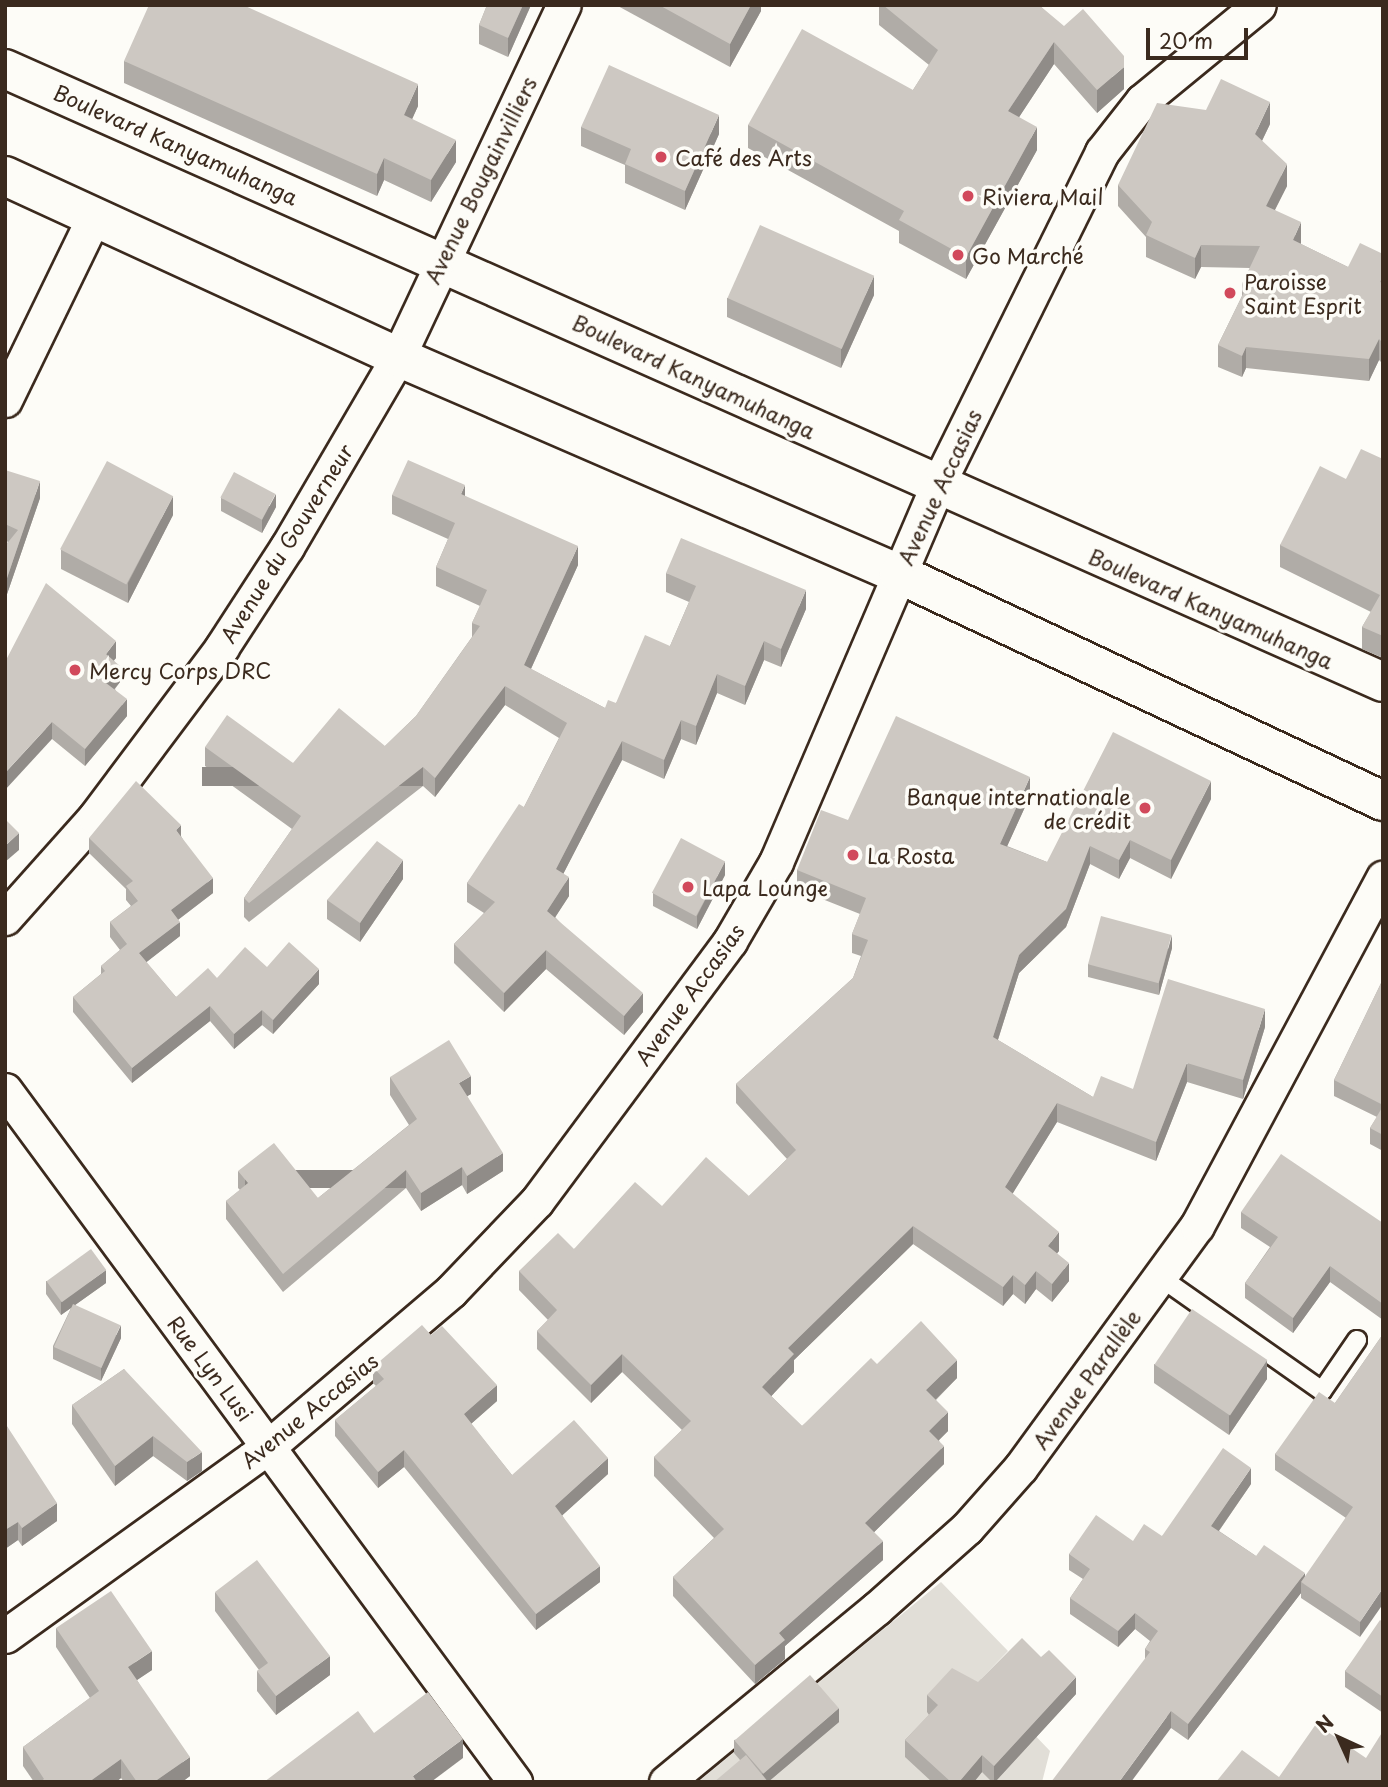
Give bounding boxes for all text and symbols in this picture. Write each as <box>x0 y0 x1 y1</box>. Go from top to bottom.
scale bar <box>1150 14 1252 58</box>
text: 20 m <box>1159 24 1213 56</box>
street label: Avenue Bougainvilliers <box>419 73 541 287</box>
street label: Boulevard Kanyamuhanga <box>50 79 302 209</box>
place label: Café des Arts <box>675 144 812 170</box>
marker: Café des Arts <box>653 149 669 165</box>
place label: Riviera Mail <box>982 183 1104 209</box>
marker: Riviera Mail <box>960 188 976 204</box>
place label: Go Marché <box>972 242 1085 268</box>
marker: Go Marché <box>950 247 966 263</box>
place label: Paroisse Saint Esprit <box>1244 268 1362 318</box>
marker: Paroisse Saint Esprit <box>1222 285 1238 301</box>
street label: Boulevard Kanyamuhanga <box>568 308 820 444</box>
street label: Avenue Accasias <box>892 406 986 568</box>
street label: Avenue du Gouverneur <box>215 439 357 647</box>
street label: Boulevard Kanyamuhanga <box>1085 543 1337 673</box>
place label: Mercy Corps DRC <box>89 657 273 683</box>
marker: Mercy Corps DRC <box>67 662 83 678</box>
place label: Banque internationale de crédit <box>904 783 1131 833</box>
marker: Banque internationale de crédit <box>1137 800 1153 816</box>
place label: La Rosta <box>867 842 955 868</box>
marker: La Rosta <box>845 847 861 863</box>
place label: Lapa Lounge <box>702 874 828 900</box>
marker: Lapa Lounge <box>680 879 696 895</box>
street label: Avenue Accasias <box>630 919 748 1069</box>
street label: Avenue Parallèle <box>1027 1305 1145 1453</box>
street label: Rue Lyn Lusi <box>163 1310 259 1426</box>
street label: Avenue Accasias <box>236 1348 382 1472</box>
north arrow <box>1304 1703 1374 1773</box>
text: N <box>1309 1708 1339 1738</box>

